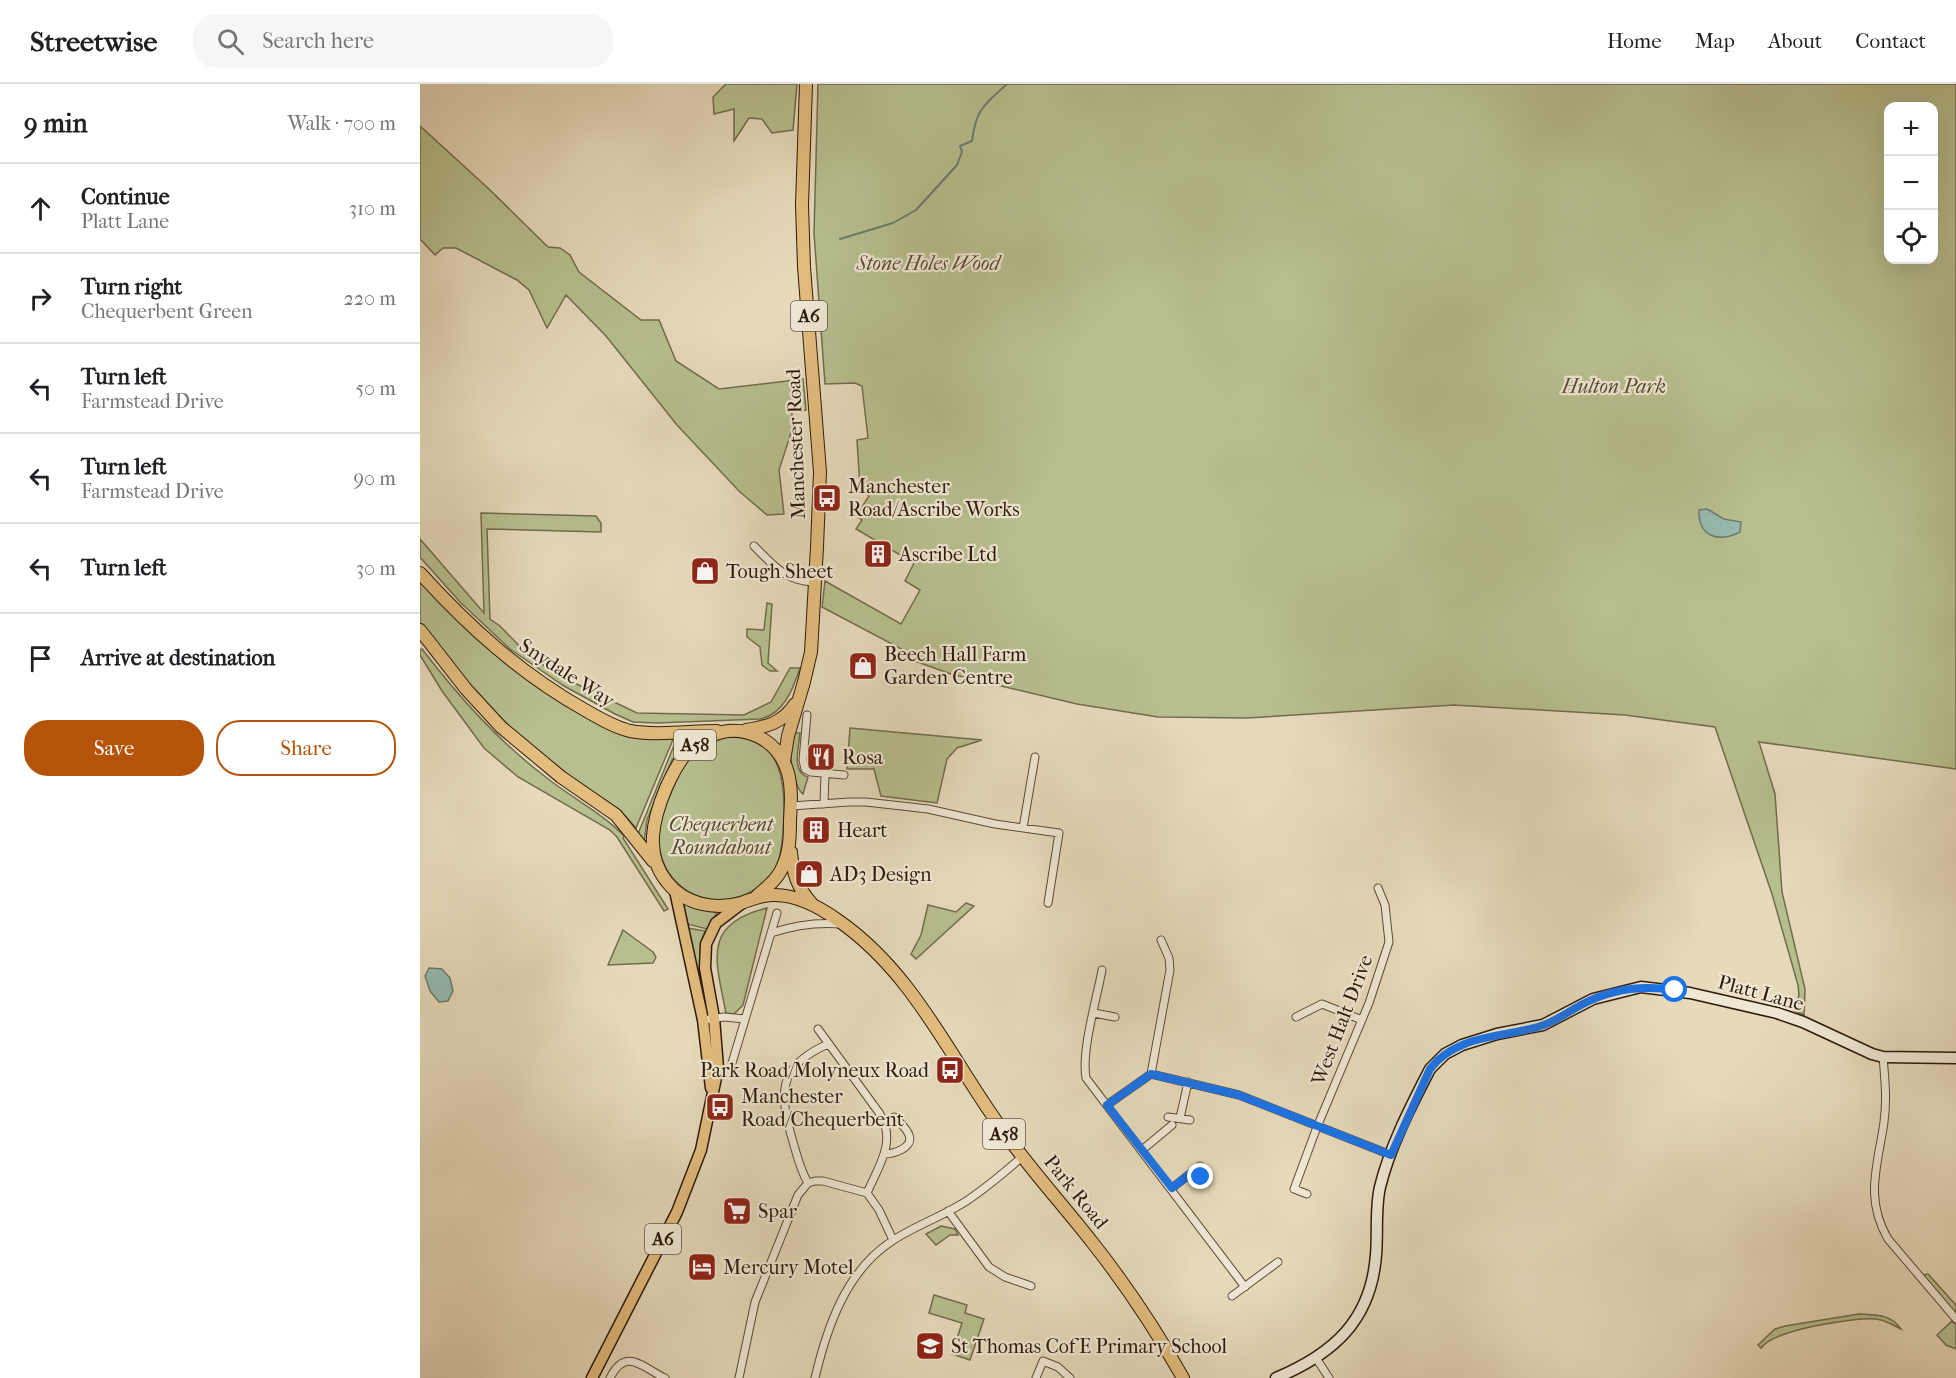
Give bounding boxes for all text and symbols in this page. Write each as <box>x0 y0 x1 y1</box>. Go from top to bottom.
search box <box>193 14 613 68</box>
text: Streetwise <box>30 25 157 58</box>
icon: search <box>214 25 247 58</box>
text: Search here <box>262 28 374 54</box>
text: Home <box>1607 29 1662 53</box>
text: Map <box>1695 29 1735 53</box>
text: About <box>1768 29 1822 53</box>
text: Contact <box>1855 29 1926 53</box>
map controls <box>1884 102 1938 264</box>
button: + <box>1884 102 1938 156</box>
text: 9 min <box>24 108 88 139</box>
text: Walk · 700 m <box>287 112 396 135</box>
button: − <box>1884 156 1938 210</box>
text: Continue <box>81 184 170 210</box>
icon: ahead <box>24 192 57 225</box>
text: 310 m <box>349 197 396 220</box>
text: Platt Lane <box>81 210 169 233</box>
button: locate <box>1884 210 1938 264</box>
park label: Stone Holes Wood <box>855 252 1002 275</box>
text: Turn right <box>81 274 182 300</box>
icon: right <box>24 282 57 315</box>
text: 220 m <box>343 287 396 310</box>
text: Chequerbent Green <box>81 300 253 323</box>
road number: A6 <box>791 301 827 331</box>
text: Turn left <box>81 364 167 390</box>
street label: Manchester Road <box>782 367 810 520</box>
icon: left <box>24 372 57 405</box>
park label: Hulton Park <box>1561 375 1666 398</box>
text: 50 m <box>355 377 396 400</box>
text: Farmstead Drive <box>81 390 224 413</box>
text: Turn left <box>81 454 167 480</box>
icon: left <box>24 462 57 495</box>
text: 90 m <box>354 467 396 490</box>
place label: Manchester Road/Ascribe Works <box>848 475 1020 521</box>
text: Farmstead Drive <box>81 480 224 503</box>
bus stop icon: Manchester Road/Ascribe Works <box>811 482 843 514</box>
building icon: Ascribe Ltd <box>862 538 894 570</box>
place label: Ascribe Ltd <box>898 543 998 566</box>
icon: left <box>24 552 57 585</box>
text: Turn left <box>81 555 167 581</box>
shop icon: Tough Sheet <box>689 555 721 587</box>
text: 30 m <box>356 557 396 580</box>
place label: Tough Sheet <box>726 560 834 583</box>
street label: Snydale Way <box>515 634 620 713</box>
icon: arrive <box>24 642 57 675</box>
place label: Beech Hall Farm Garden Centre <box>884 643 1027 689</box>
text: Arrive at destination <box>81 645 275 671</box>
shop icon: Beech Hall Farm Garden Centre <box>847 650 879 682</box>
button: Save <box>24 720 204 776</box>
button: Share <box>216 720 396 776</box>
road number: A58 <box>674 730 716 760</box>
restaurant icon: Rosa <box>805 741 837 773</box>
place label: Rosa <box>842 746 884 769</box>
park label: Chequerbent Roundabout <box>669 813 775 859</box>
building icon: Heart <box>800 814 832 846</box>
place label: Heart <box>837 819 887 842</box>
shop icon: AD3 Design <box>793 858 825 890</box>
place label: AD3 Design <box>829 863 932 886</box>
street label: West Halt Drive <box>1306 951 1377 1089</box>
street label: Platt Lane <box>1715 970 1807 1016</box>
route start <box>1661 976 1687 1002</box>
bus stop icon: Park Road/Molyneux Road <box>934 1054 966 1086</box>
place label: Park Road/Molyneux Road <box>700 1059 930 1082</box>
place label: Manchester Road/Chequerbent <box>741 1085 904 1131</box>
bus stop icon: Manchester Road/Chequerbent <box>704 1091 736 1123</box>
road number: A58 <box>983 1119 1025 1149</box>
street label: Park Road <box>1039 1150 1113 1235</box>
route end <box>1187 1163 1213 1189</box>
supermarket icon: Spar <box>721 1195 753 1227</box>
place label: Spar <box>758 1200 797 1223</box>
road number: A6 <box>645 1224 681 1254</box>
hotel icon: Mercury Motel <box>686 1251 718 1283</box>
place label: Mercury Motel <box>723 1256 854 1279</box>
school or university icon: St Thomas CofE Primary School <box>914 1330 946 1362</box>
place label: St Thomas CofE Primary School <box>951 1335 1228 1358</box>

